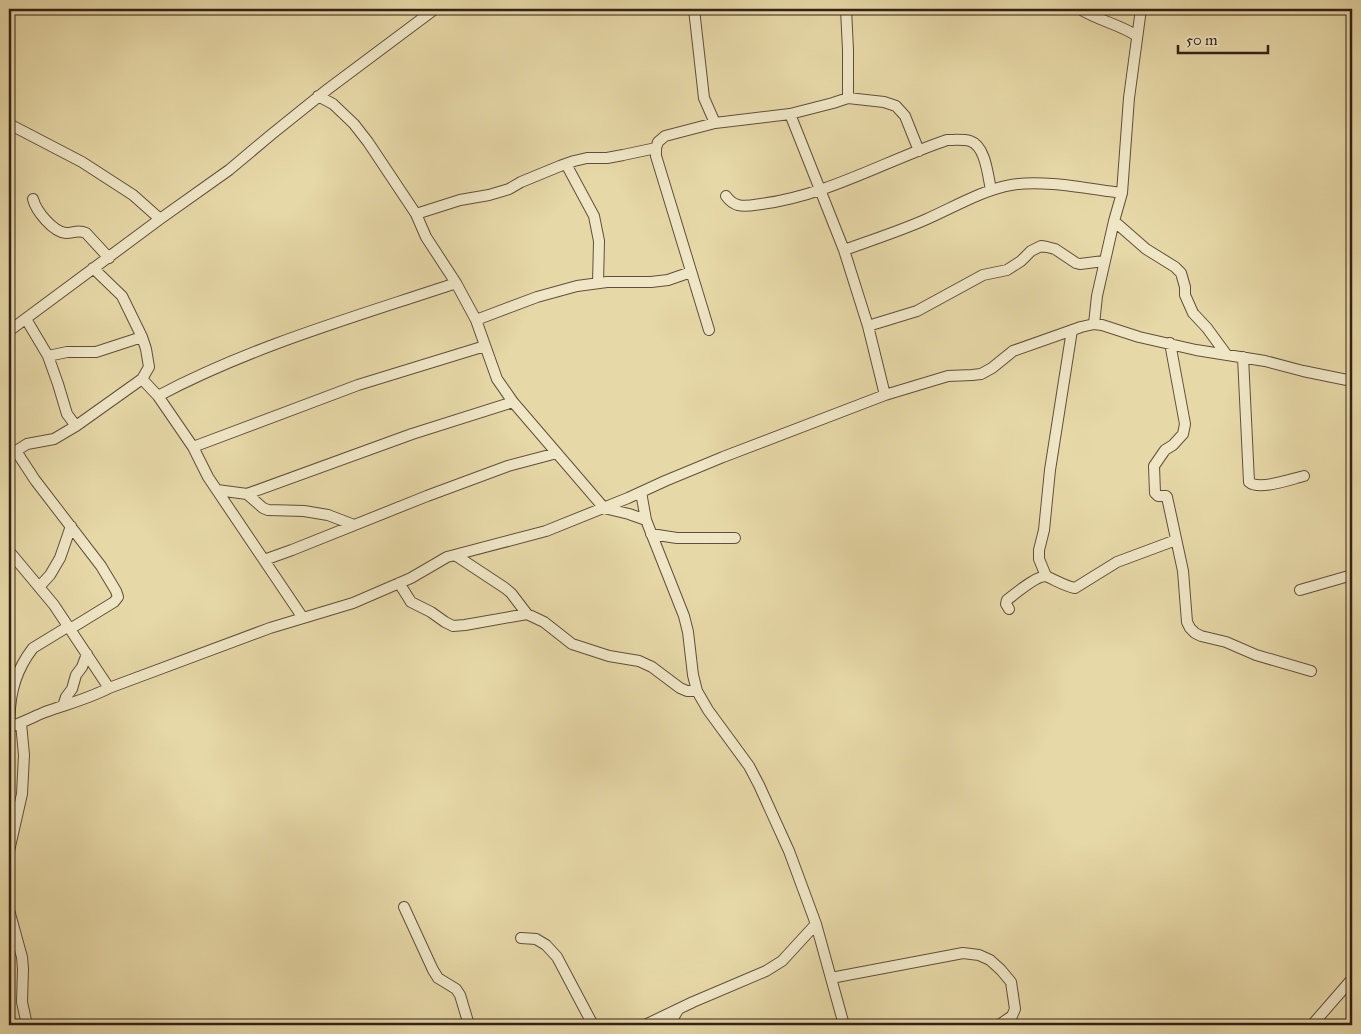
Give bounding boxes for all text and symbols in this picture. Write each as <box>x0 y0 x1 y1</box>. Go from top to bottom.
scale bar <box>1178 22 1268 54</box>
text: 50 m <box>1186 31 1218 49</box>

